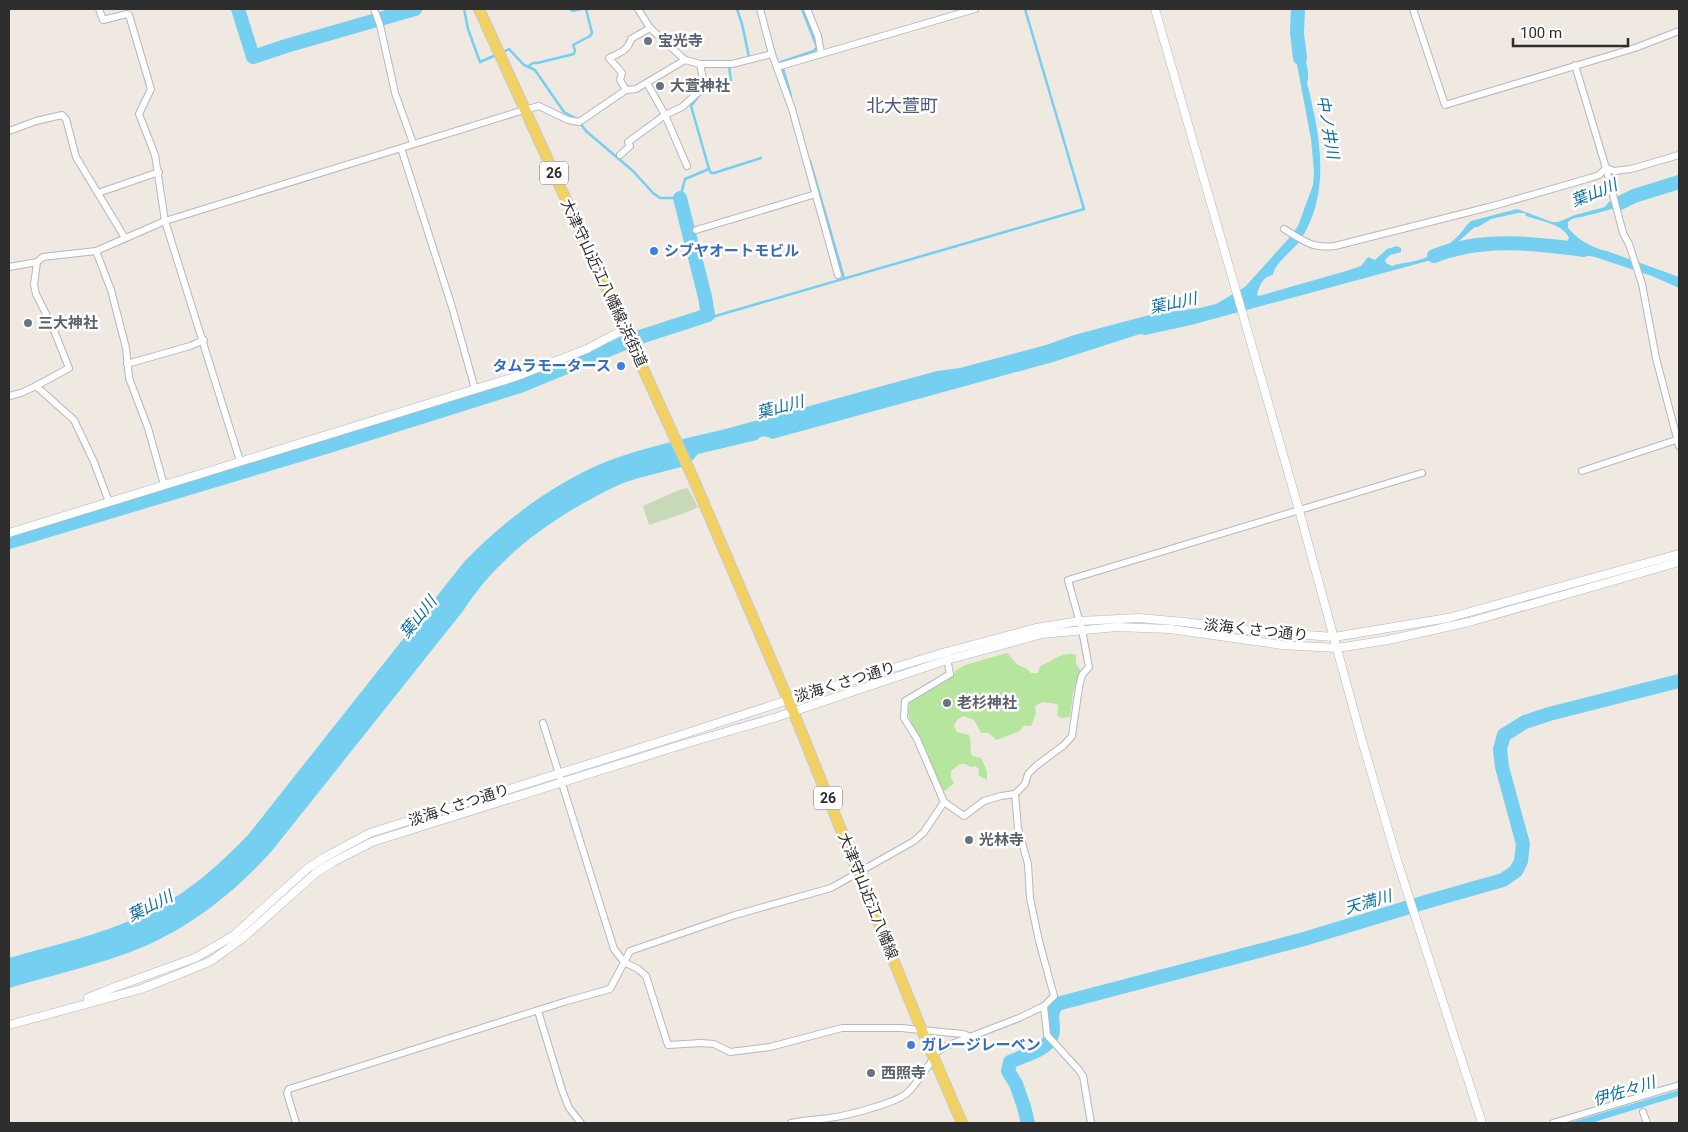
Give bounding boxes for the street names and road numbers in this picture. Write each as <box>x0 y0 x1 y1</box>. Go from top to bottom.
road number: 26 <box>540 162 568 184</box>
street label: 大津守山近江八幡線;浜街道 <box>557 196 651 370</box>
street label: 淡海くさつ通り <box>1203 616 1309 644</box>
street label: 淡海くさつ通り <box>792 658 898 706</box>
street label: 淡海くさつ通り <box>406 780 512 830</box>
road number: 26 <box>814 786 842 810</box>
street label: 大津守山近江八幡線 <box>834 830 902 962</box>

